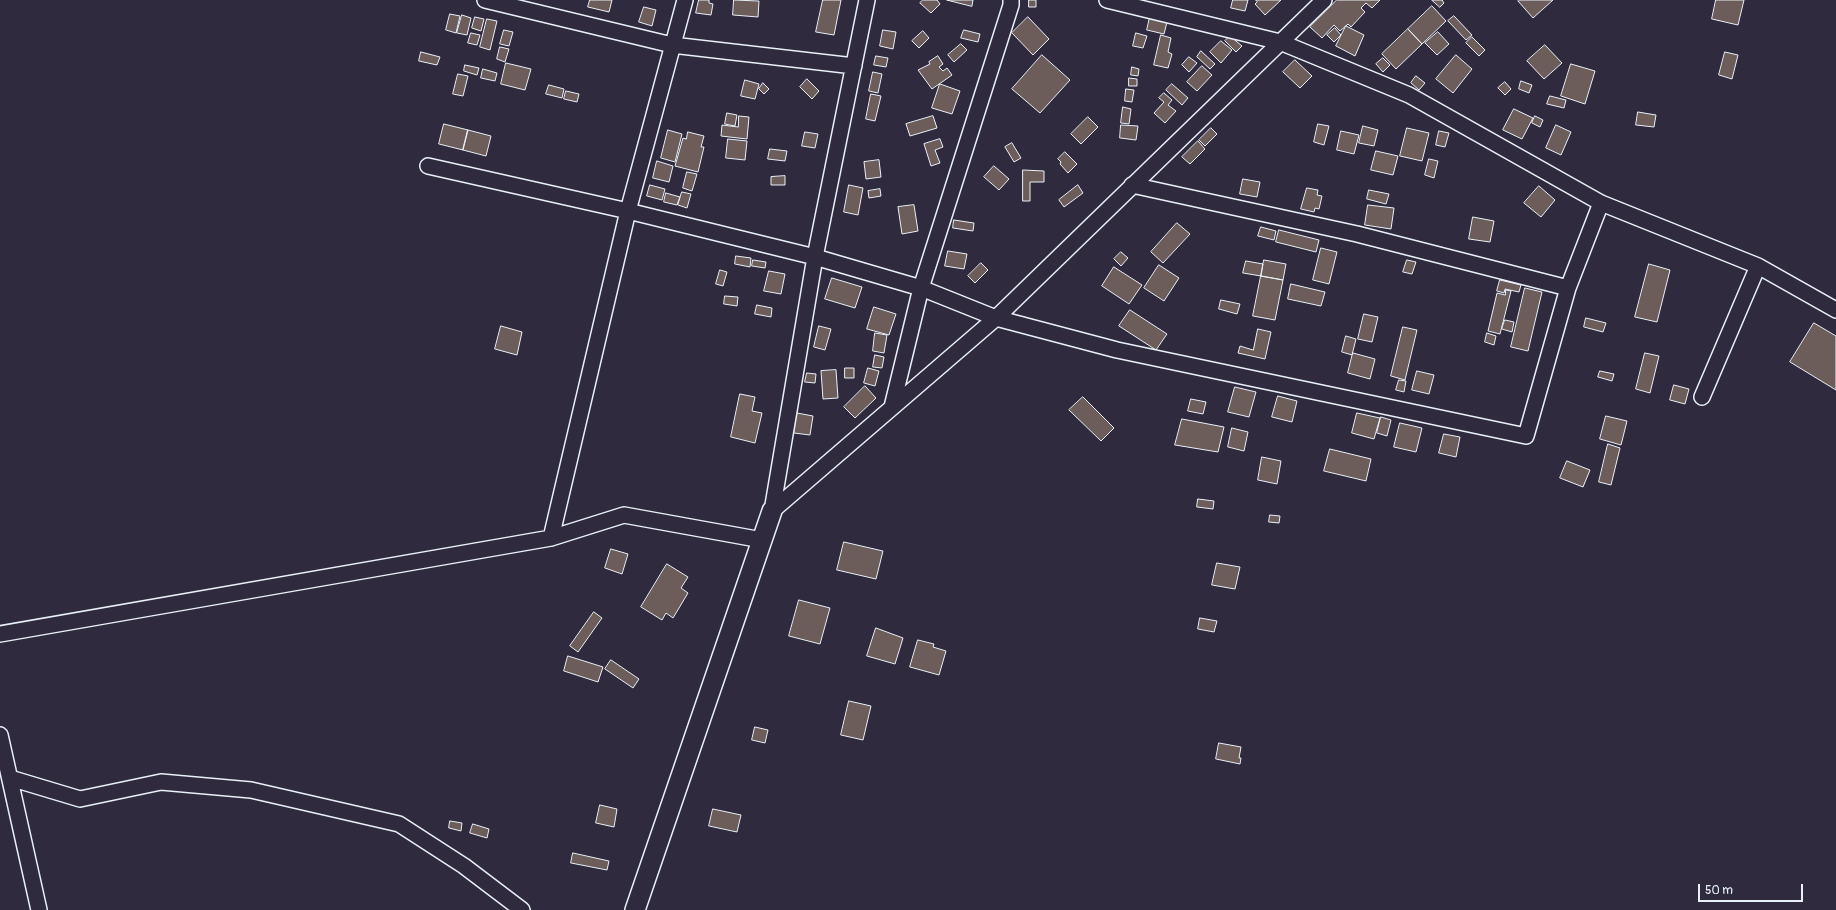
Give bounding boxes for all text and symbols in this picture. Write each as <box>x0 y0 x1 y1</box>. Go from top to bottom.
scale bar <box>1700 876 1805 902</box>
text: 50 m <box>1705 883 1733 898</box>

